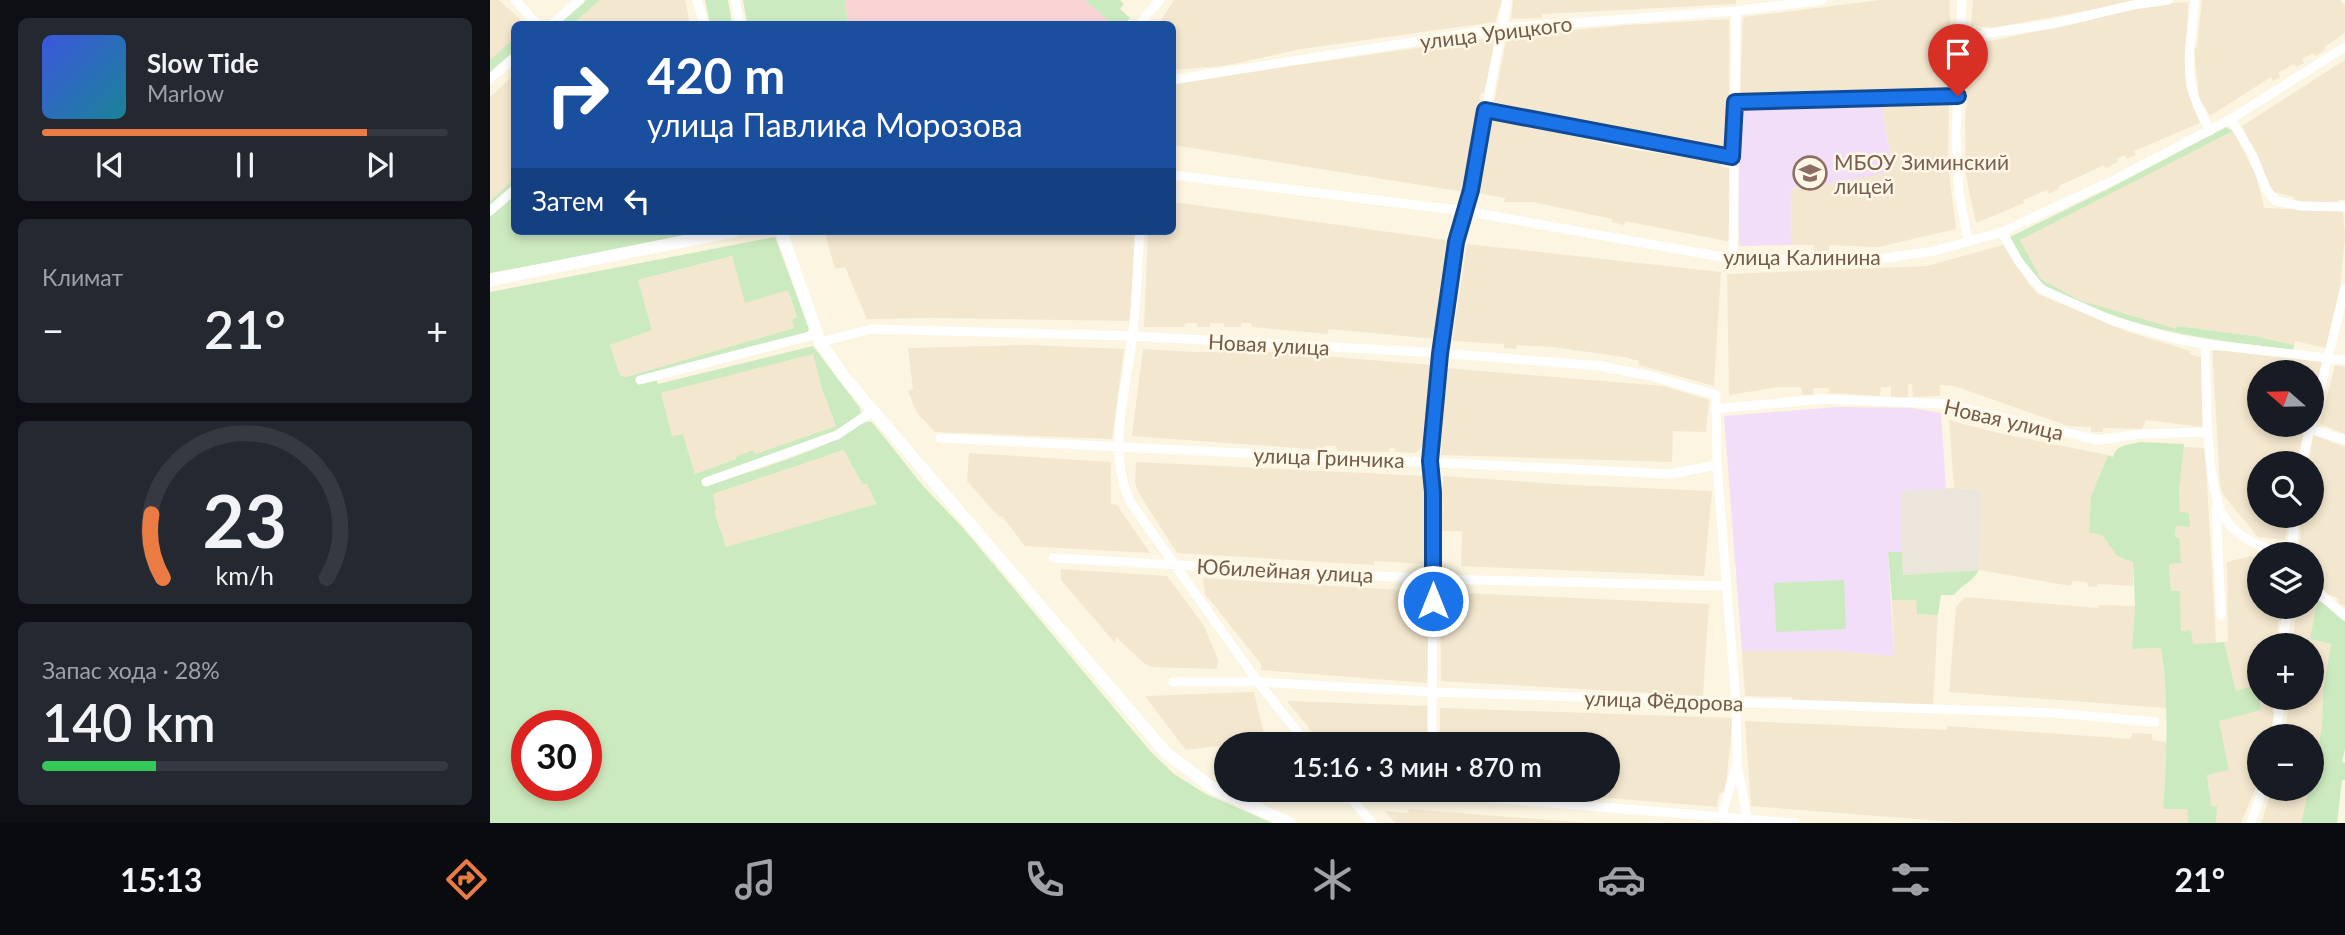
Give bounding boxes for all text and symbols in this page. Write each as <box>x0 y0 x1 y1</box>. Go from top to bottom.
street label: улица Урицкого <box>1418 10 1574 54</box>
pin <box>1928 24 1988 96</box>
icon: arrive <box>1939 35 1977 73</box>
text: 420 m <box>647 46 785 104</box>
text: Slow Tide <box>147 47 259 79</box>
icon: right <box>532 49 623 140</box>
text: Marlow <box>147 79 224 107</box>
text: улица Павлика Морозова <box>647 105 1023 144</box>
icon: previous <box>91 146 129 184</box>
icon: pause <box>226 146 264 184</box>
icon: next <box>361 146 399 184</box>
place label: МБОУ Зиминский лицей <box>1834 149 2009 198</box>
school or university icon: МБОУ Зиминский лицей <box>1791 154 1829 192</box>
icon: left <box>618 182 656 220</box>
text: Затем <box>532 185 604 217</box>
street label: улица Калинина <box>1723 244 1881 269</box>
text: Климат <box>42 263 123 291</box>
text: 21° <box>204 298 286 360</box>
text: − <box>42 307 64 353</box>
text: + <box>426 307 448 353</box>
street label: Новая улица <box>1208 328 1330 360</box>
north arrow <box>2247 360 2324 438</box>
map controls <box>2247 360 2324 801</box>
street label: Новая улица <box>1942 393 2066 445</box>
street label: улица Гринчика <box>1253 442 1405 472</box>
button: search <box>2247 451 2324 528</box>
text: 23 <box>203 477 287 565</box>
button: layers <box>2247 542 2324 619</box>
street label: Юбилейная улица <box>1196 553 1374 587</box>
text: km/h <box>216 560 274 590</box>
position arrow <box>1396 564 1470 638</box>
button: + <box>2247 633 2324 710</box>
text: Запас хода · 28% <box>42 656 220 684</box>
street label: улица Фёдорова <box>1584 685 1744 715</box>
text: 140 km <box>42 691 216 753</box>
speed limit sign: 30 <box>511 710 602 801</box>
button: − <box>2247 724 2324 801</box>
text: 15:16 · 3 мин · 870 m <box>1292 751 1542 783</box>
icon: directions <box>442 855 491 904</box>
icon: music <box>731 855 780 904</box>
icon: phone <box>1020 855 1069 904</box>
icon: climate <box>1308 855 1357 904</box>
icon: car <box>1597 855 1646 904</box>
icon: filters <box>1886 855 1935 904</box>
text: 15:13 <box>120 860 202 899</box>
text: 21° <box>2175 860 2225 899</box>

